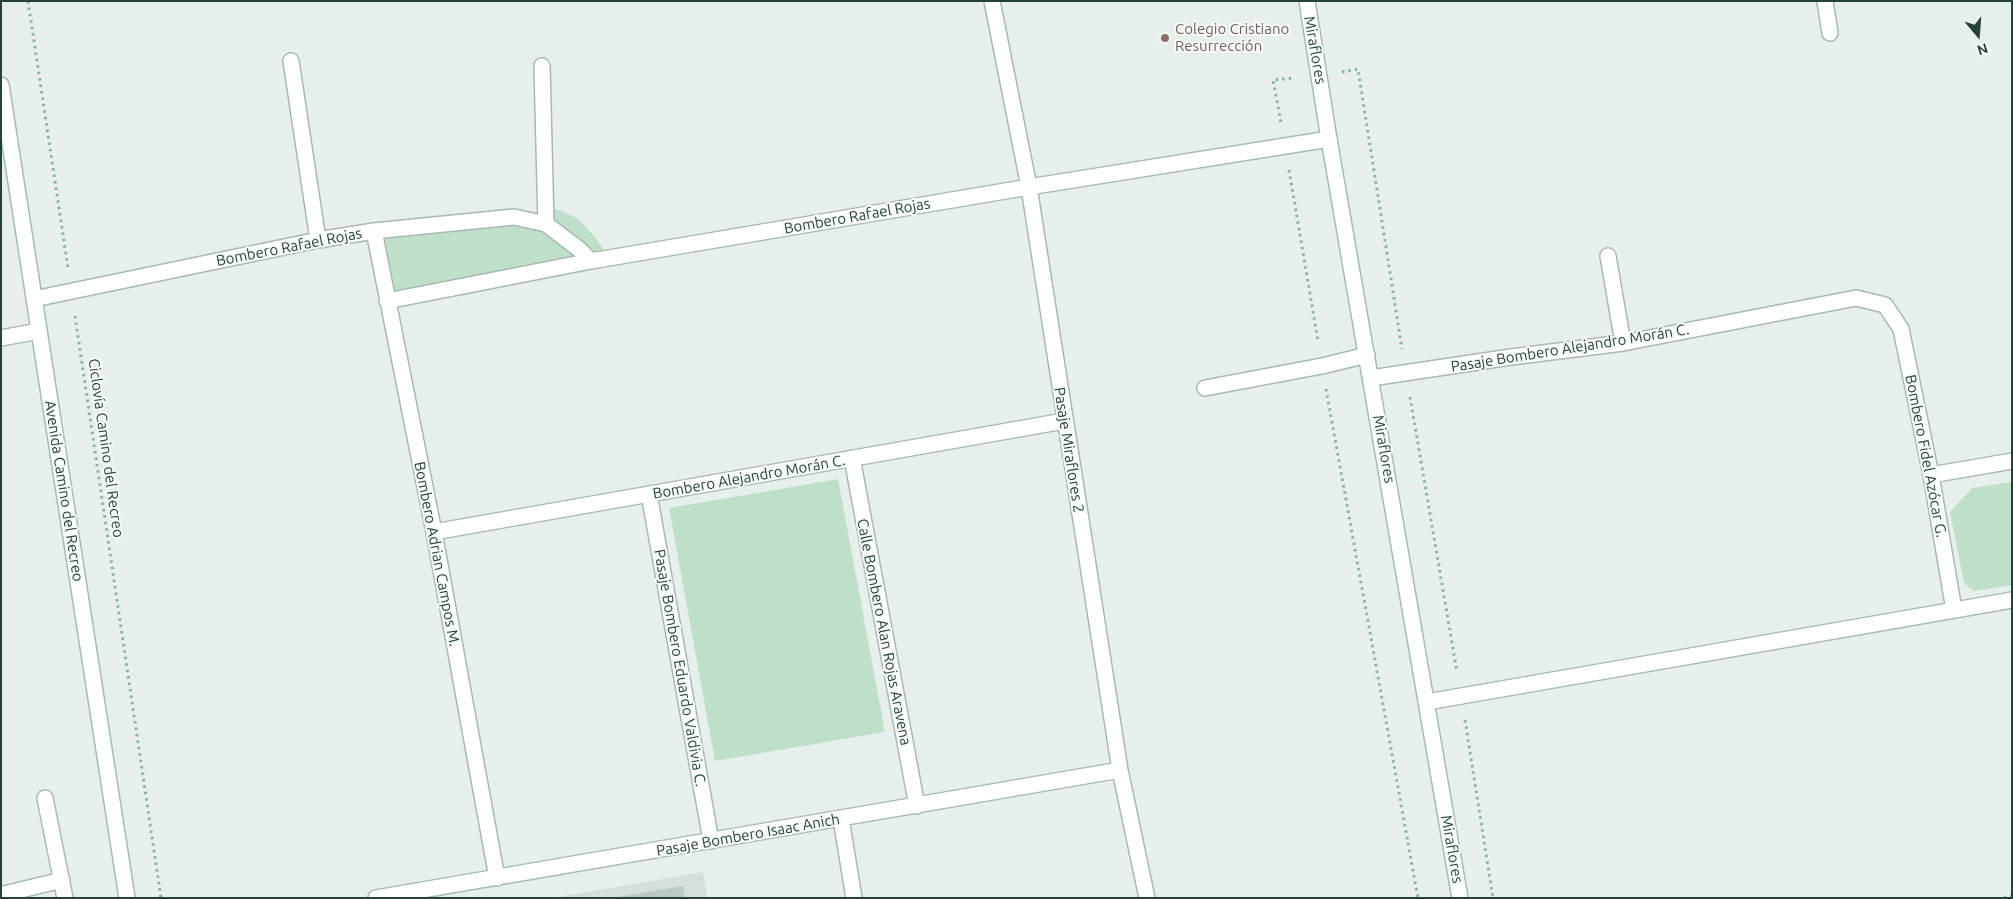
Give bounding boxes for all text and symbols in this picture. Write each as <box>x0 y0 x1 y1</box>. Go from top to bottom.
north arrow <box>1953 10 2003 60</box>
street label: Miraflores <box>1300 14 1330 86</box>
place label: Colegio Cristiano Resurrección <box>1175 20 1289 55</box>
marker: Colegio Cristiano Resurrección <box>1159 32 1171 44</box>
text: N <box>1975 40 1990 58</box>
street label: Bombero Rafael Rojas <box>782 194 932 238</box>
street label: Bombero Rafael Rojas <box>215 224 363 270</box>
street label: Pasaje Bombero Alejandro Morán C. <box>1449 320 1691 376</box>
street label: Ciclovía Camino del Recreo <box>85 357 127 539</box>
street label: Bombero Fidel Azócar G. <box>1901 373 1951 539</box>
street label: Pasaje Miraflores 2 <box>1050 386 1088 514</box>
street label: Avenida Camino del Recreo <box>41 399 87 583</box>
street label: Miraflores <box>1369 413 1399 485</box>
street label: Bombero Alejandro Morán C. <box>651 451 847 503</box>
street label: Bombero Adrian Campos M. <box>410 460 464 648</box>
street label: Calle Bombero Alan Rojas Aravena <box>853 517 915 747</box>
street label: Pasaje Bombero Eduardo Valdivia C. <box>650 548 710 788</box>
street label: Pasaje Bombero Isaac Anich <box>655 810 841 860</box>
street label: Miraflores <box>1437 813 1467 885</box>

